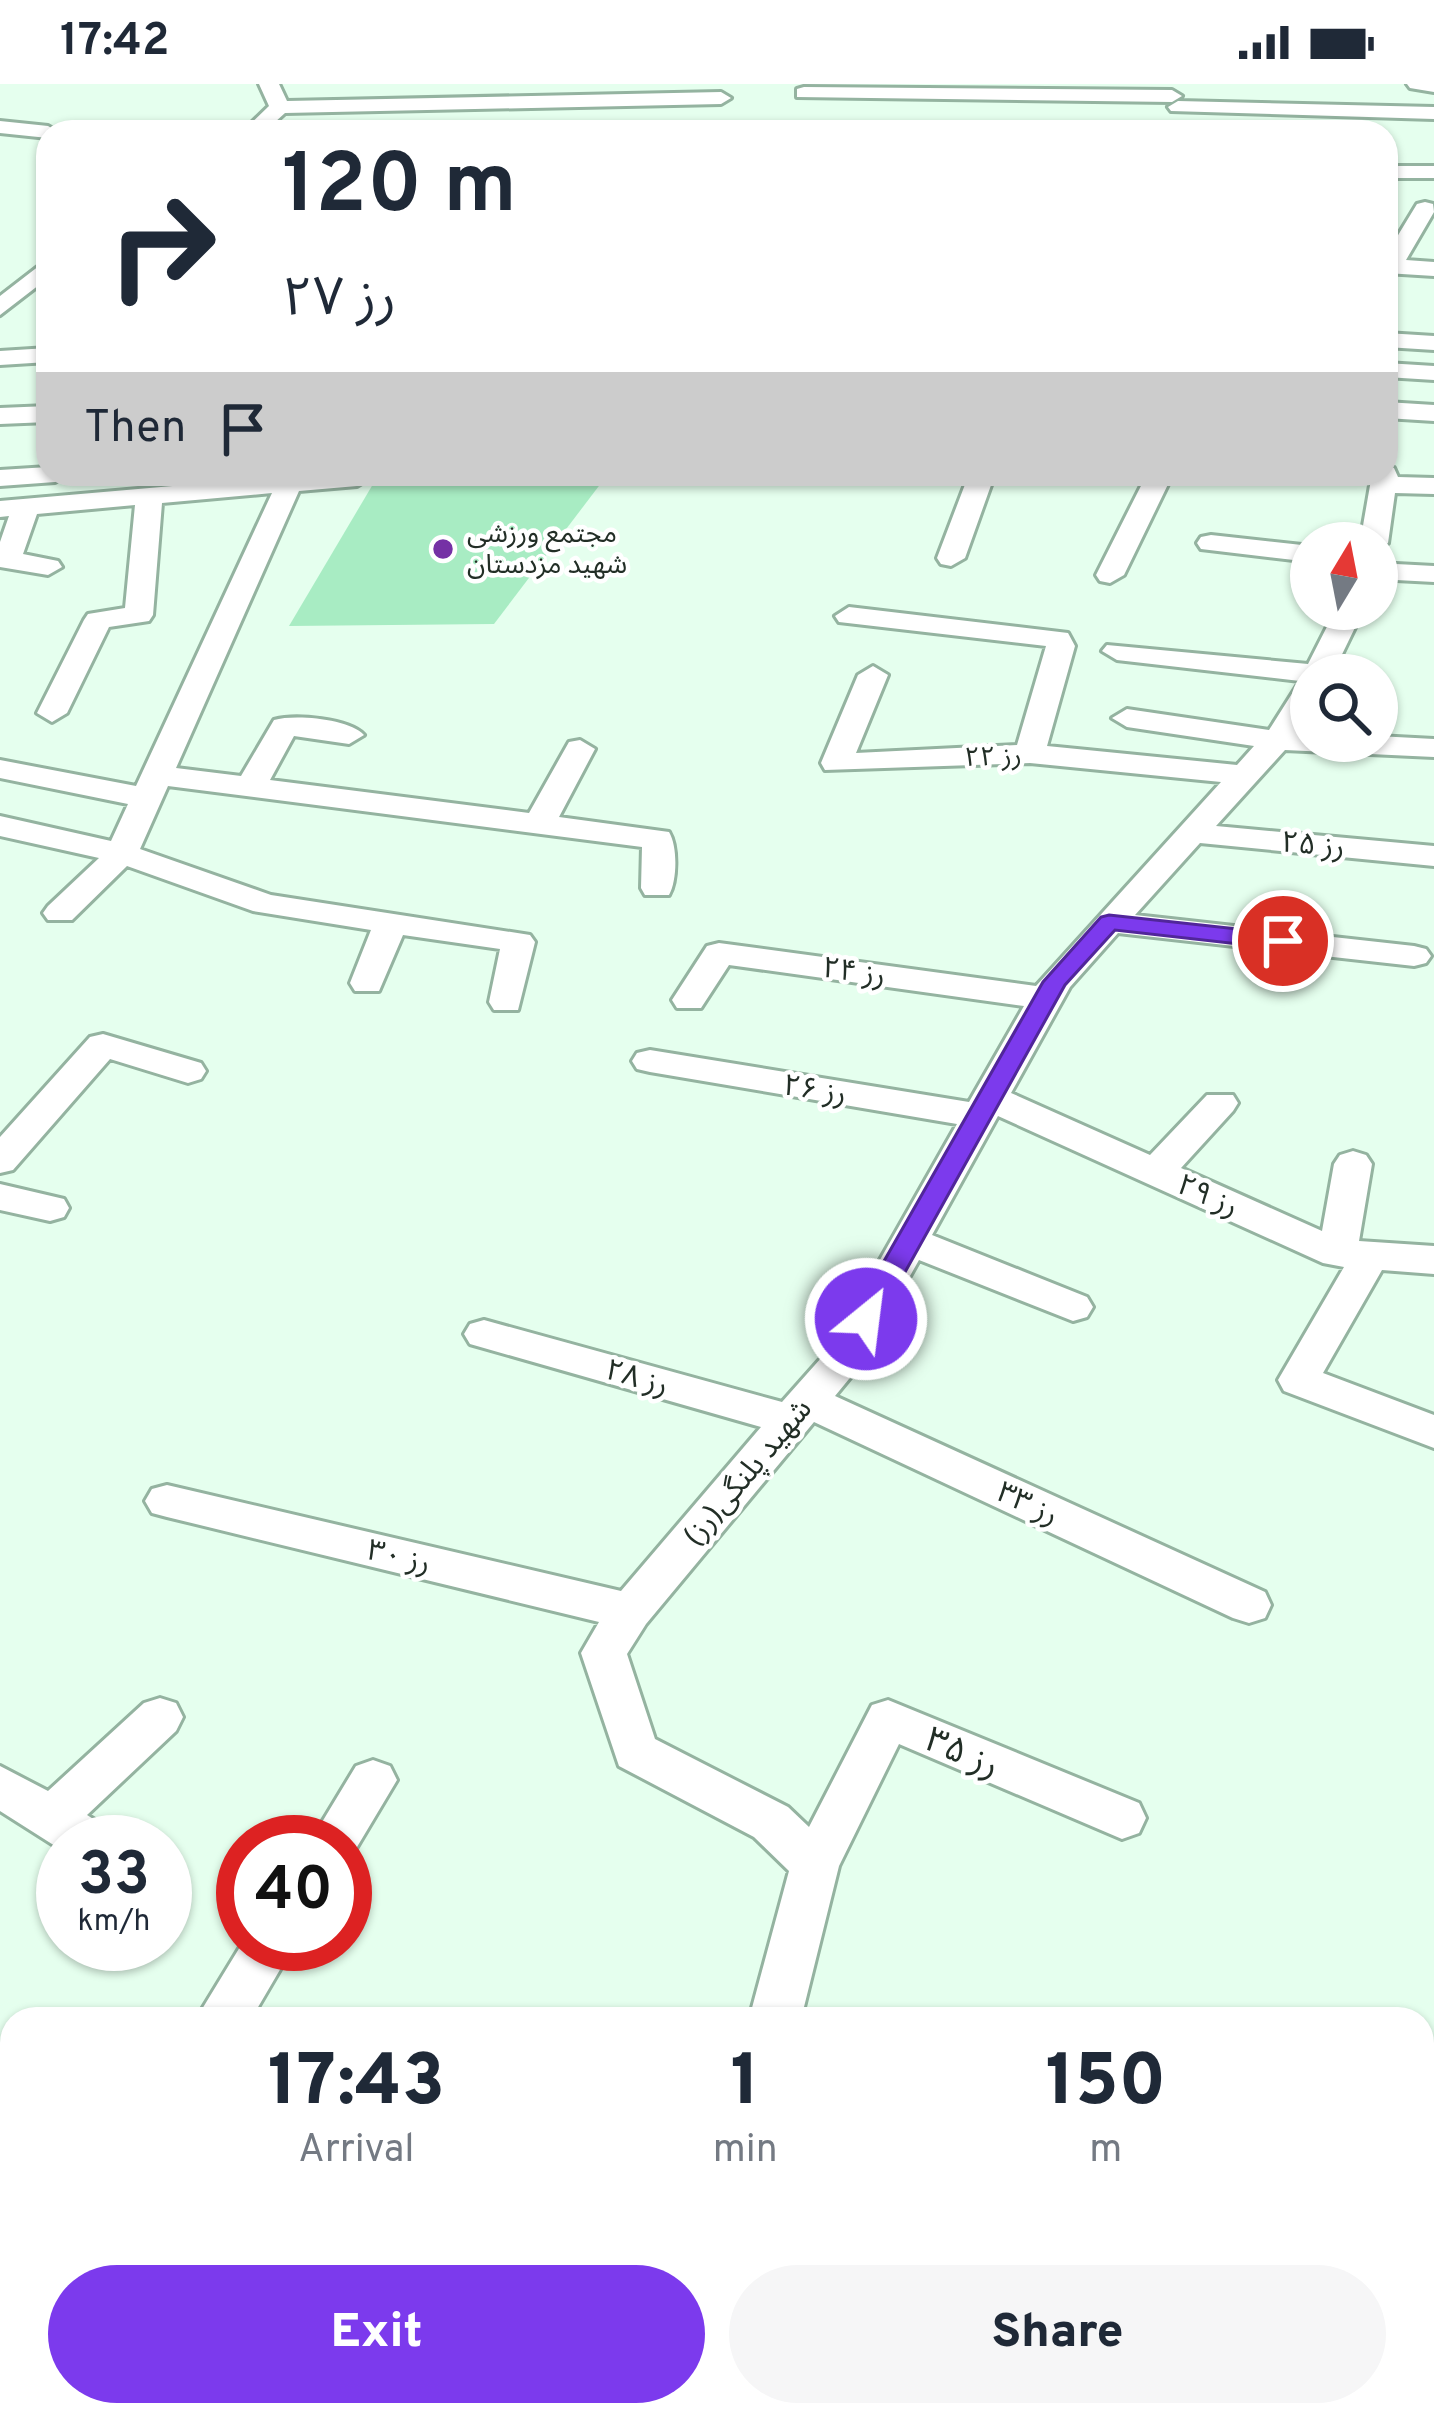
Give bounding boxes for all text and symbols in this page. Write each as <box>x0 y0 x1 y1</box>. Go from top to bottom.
text: 17:42 <box>60 14 170 71</box>
text: 120 m <box>282 136 517 242</box>
icon: right <box>84 168 240 324</box>
text: رز ۲۷ <box>282 266 396 335</box>
icon: arrive <box>210 396 276 462</box>
text: Then <box>84 401 186 458</box>
place label: مجتمع ورزشی شهید مزدستان <box>467 518 627 583</box>
north arrow <box>1290 522 1398 630</box>
map controls <box>1290 522 1398 762</box>
marker: مجتمع ورزشی شهید مزدستان <box>430 536 456 562</box>
button: search <box>1290 654 1398 762</box>
street label: رز ۲۲ <box>964 740 1022 776</box>
street label: رز ۲۵ <box>1280 825 1346 868</box>
pin <box>1232 890 1334 992</box>
icon: arrive <box>1250 908 1316 974</box>
street label: رز ۲۴ <box>820 951 888 996</box>
street label: رز ۲۶ <box>780 1068 849 1115</box>
street label: رز ۲۹ <box>1170 1167 1243 1227</box>
position arrow <box>803 1256 929 1382</box>
street label: رز ۲۸ <box>601 1353 672 1406</box>
street label: شهید پلنگی(رز) <box>677 1392 821 1555</box>
street label: رز ۳۳ <box>990 1475 1063 1535</box>
street label: رز ۳۰ <box>363 1533 433 1584</box>
street label: رز ۳۵ <box>917 1719 1005 1791</box>
speed limit sign: 40 <box>216 1815 372 1971</box>
text: 33 <box>78 1840 150 1916</box>
text: km/h <box>78 1904 150 1941</box>
text: 17:43 <box>268 2039 445 2131</box>
text: 1 <box>731 2039 760 2131</box>
text: 150 <box>1045 2039 1166 2131</box>
text: Arrival <box>298 2127 415 2176</box>
text: min <box>713 2127 778 2176</box>
text: m <box>1089 2127 1122 2176</box>
button: Exit <box>48 2265 705 2403</box>
button: Share <box>729 2265 1386 2403</box>

